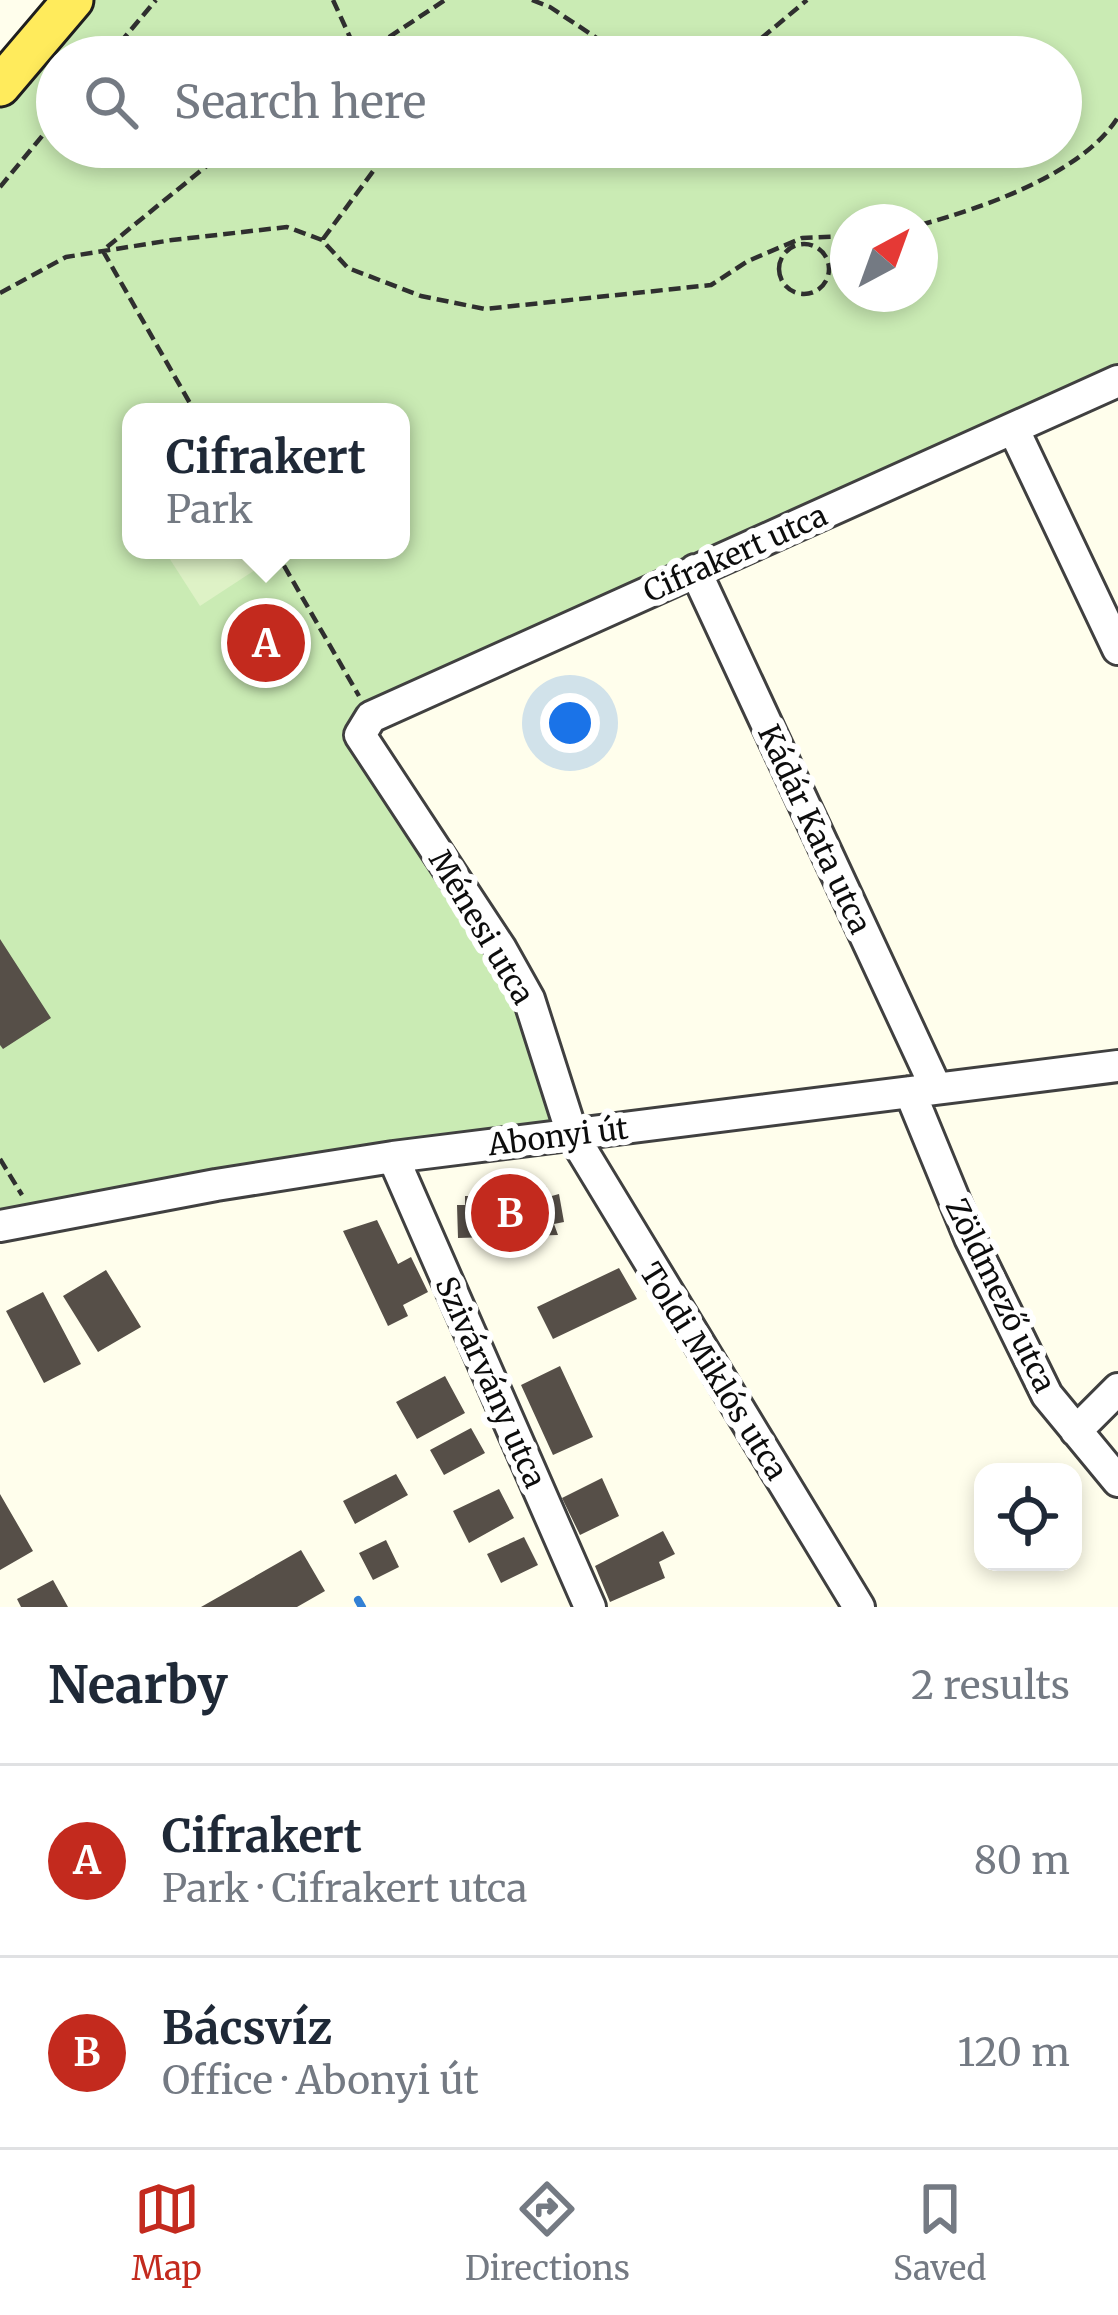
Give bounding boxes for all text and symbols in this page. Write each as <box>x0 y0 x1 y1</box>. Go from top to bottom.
search box <box>36 36 1082 168</box>
icon: search <box>78 69 144 135</box>
text: Search here <box>174 74 426 130</box>
north arrow <box>830 204 938 312</box>
popup <box>122 403 410 559</box>
text: Cifrakert <box>166 429 366 485</box>
text: Park <box>166 485 253 534</box>
street label: Cifrakert utca <box>637 496 833 610</box>
pin: A <box>227 598 305 688</box>
your location <box>540 693 600 753</box>
street label: Kádár Kata utca <box>750 719 880 939</box>
street label: Ménesi utca <box>421 843 543 1011</box>
street label: Abonyi út <box>485 1109 630 1164</box>
pin: B <box>471 1168 549 1258</box>
street label: Zöldmező utca <box>938 1192 1064 1398</box>
street label: Toldi Miklós utca <box>632 1255 796 1487</box>
street label: Szivárvány utca <box>427 1270 555 1494</box>
map controls <box>974 1463 1082 1571</box>
button: locate <box>974 1463 1082 1571</box>
text: Nearby <box>48 1653 228 1717</box>
text: 2 results <box>911 1661 1070 1710</box>
text: Cifrakert <box>162 1808 362 1864</box>
text: A <box>73 1836 101 1885</box>
text: 80 m <box>974 1836 1070 1885</box>
text: Park · Cifrakert utca <box>162 1864 527 1913</box>
text: Bácsvíz <box>162 2000 332 2056</box>
text: B <box>73 2028 101 2077</box>
text: 120 m <box>957 2028 1070 2077</box>
text: Office · Abonyi út <box>162 2056 479 2105</box>
tab: Map <box>132 2176 202 2289</box>
tab: Directions <box>465 2176 630 2289</box>
tab: Saved <box>893 2176 986 2289</box>

